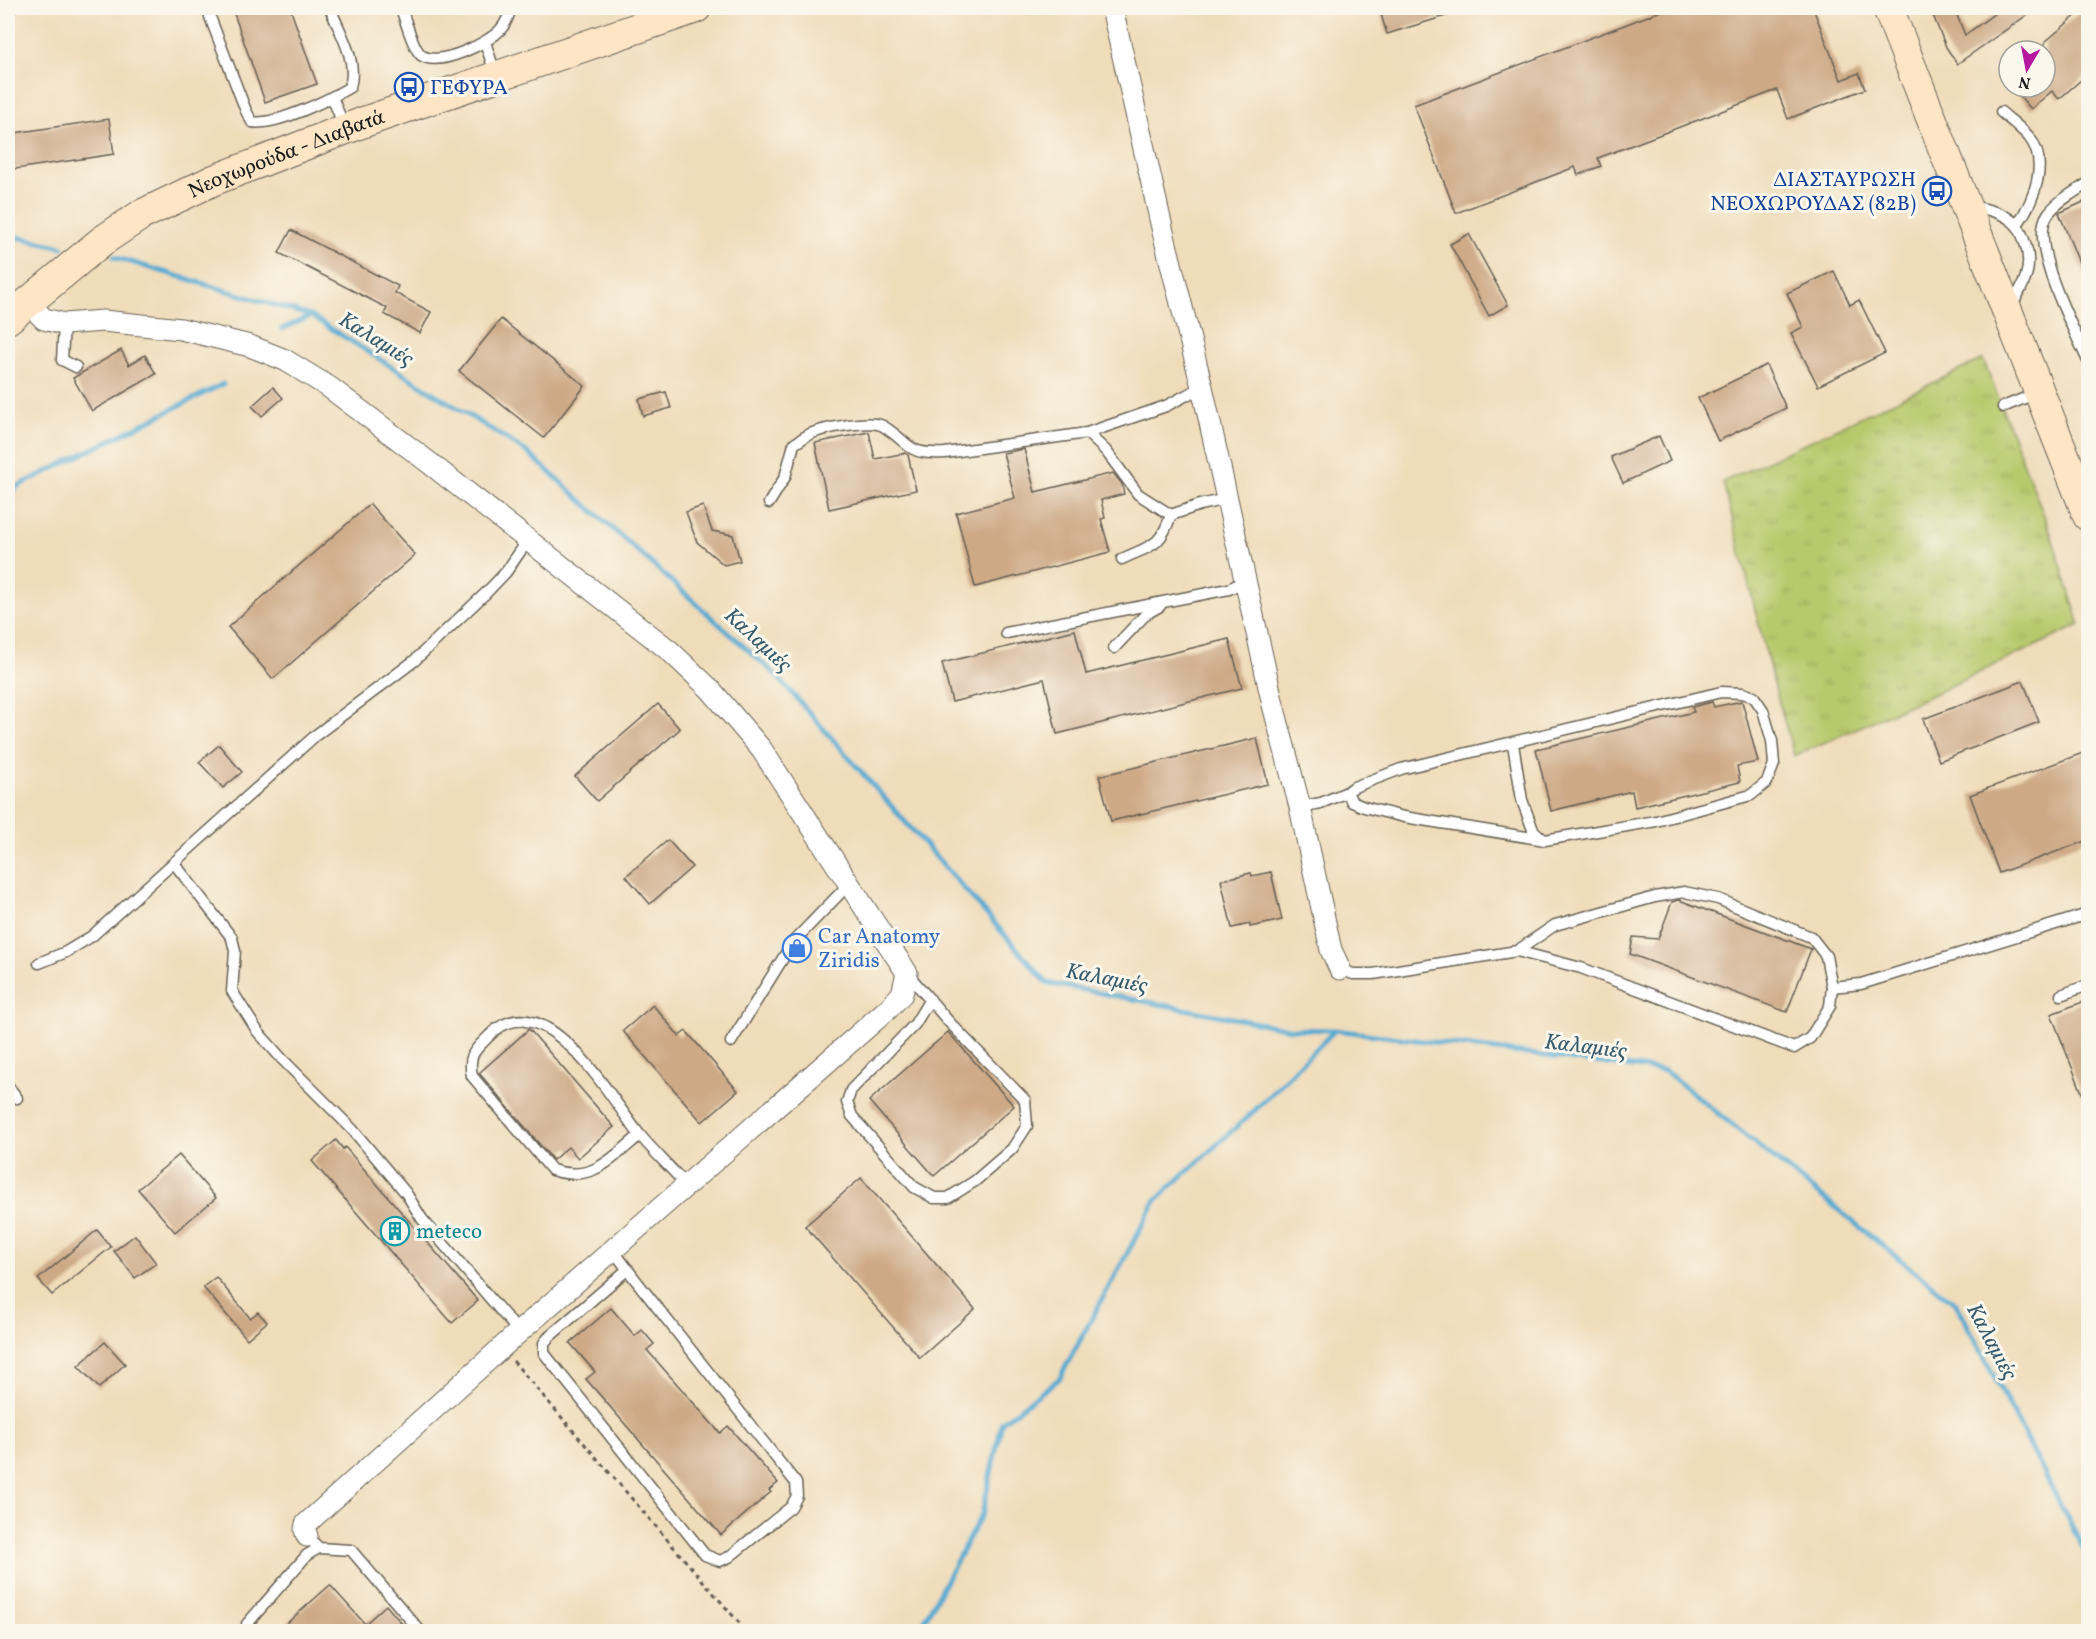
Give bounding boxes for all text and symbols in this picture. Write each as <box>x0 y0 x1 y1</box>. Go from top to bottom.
north arrow <box>1997 39 2057 99</box>
text: N <box>2017 70 2032 94</box>
bus stop icon: ΓΕΦΥΡΑ <box>393 71 425 103</box>
place label: ΓΕΦΥΡΑ <box>430 74 508 103</box>
street label: Νεοχωρούδα - Διαβατά <box>184 103 389 206</box>
place label: ΔΙΑΣΤΑΥΡΩΣΗ ΝΕΟΧΩΡΟΥΔΑΣ (82Β) <box>1710 166 1916 219</box>
bus stop icon: ΔΙΑΣΤΑΥΡΩΣΗ ΝΕΟΧΩΡΟΥΔΑΣ (82Β) <box>1921 175 1953 207</box>
water label: Καλαμιές <box>332 305 419 375</box>
water label: Καλαμιές <box>717 601 798 681</box>
place label: Car Anatomy Ziridis <box>818 923 941 976</box>
shop icon: Car Anatomy Ziridis <box>781 932 813 964</box>
water label: Καλαμιές <box>1063 956 1150 1003</box>
water label: Καλαμιές <box>1543 1027 1629 1068</box>
building icon: meteco <box>379 1215 411 1247</box>
place label: meteco <box>416 1218 482 1247</box>
water label: Καλαμιές <box>1958 1298 2024 1386</box>

